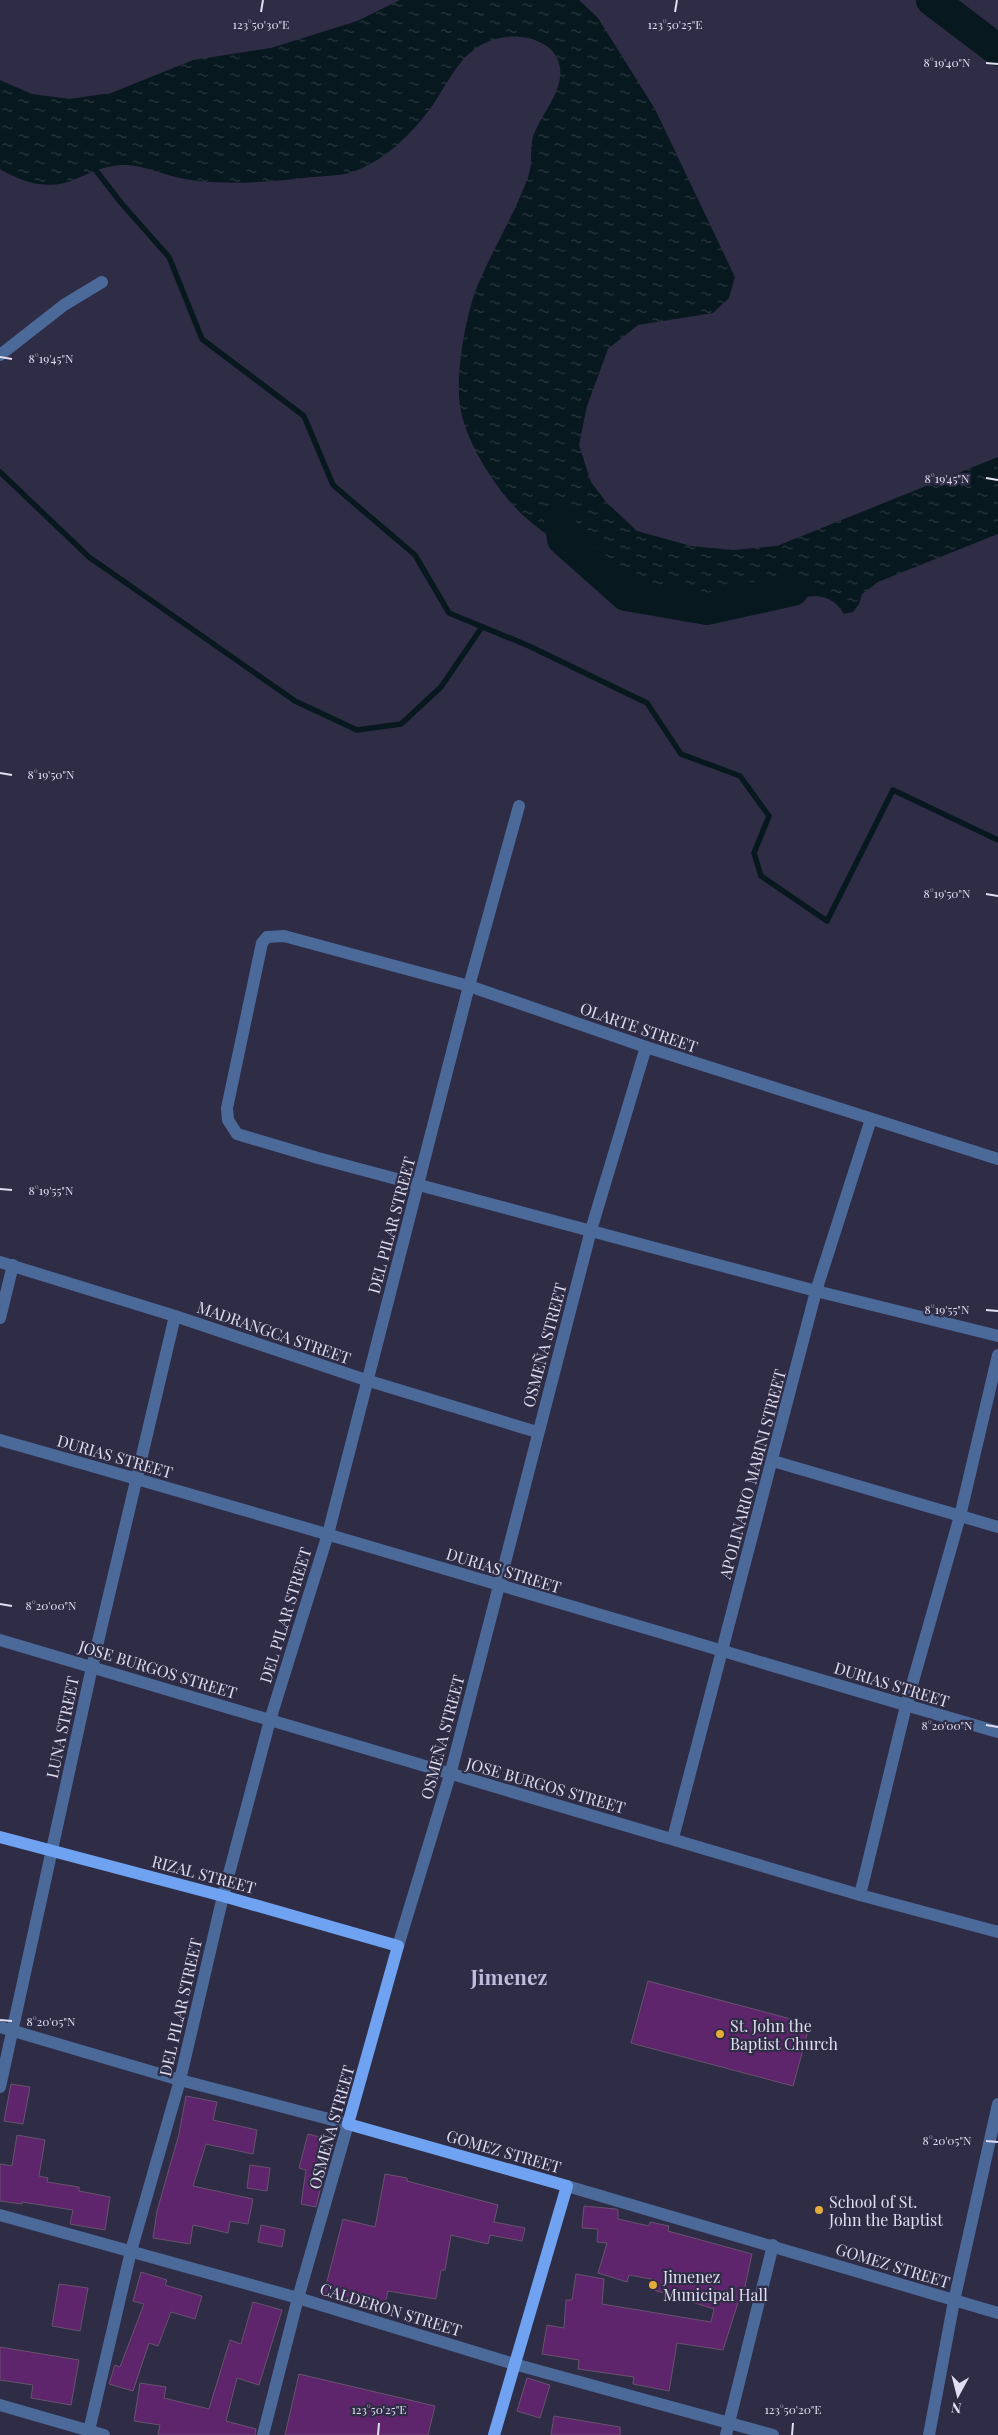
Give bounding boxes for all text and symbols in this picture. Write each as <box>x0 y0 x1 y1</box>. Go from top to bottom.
text: 123°50'30"E <box>233 16 289 32</box>
text: 123°50'25"E <box>647 16 703 32</box>
text: 8°19'40"N <box>924 54 971 70</box>
text: 8°19'45"N <box>29 350 74 366</box>
text: 8°19'45"N <box>925 470 970 486</box>
text: 8°19'50"N <box>28 766 75 782</box>
text: 8°19'50"N <box>924 885 971 901</box>
street label: OLARTE STREET <box>577 997 701 1057</box>
street label: DEL PILAR STREET <box>363 1154 419 1296</box>
text: 8°19'55"N <box>29 1182 74 1198</box>
street label: OSMEÑA STREET <box>517 1280 571 1409</box>
street label: MADRANGCA STREET <box>194 1296 354 1368</box>
text: 8°19'55"N <box>925 1301 970 1317</box>
street label: APOLINARIO MABINI STREET <box>714 1367 790 1582</box>
street label: DURIAS STREET <box>55 1429 175 1483</box>
street label: DURIAS STREET <box>444 1543 564 1597</box>
street label: DEL PILAR STREET <box>254 1544 316 1686</box>
text: 8°20'00"N <box>25 1597 77 1613</box>
street label: JOSE BURGOS STREET <box>75 1635 240 1703</box>
street label: DURIAS STREET <box>832 1657 952 1711</box>
street label: OSMEÑA STREET <box>415 1672 469 1801</box>
street label: LUNA STREET <box>41 1674 83 1780</box>
text: 8°20'00"N <box>921 1717 973 1733</box>
street label: JOSE BURGOS STREET <box>463 1752 628 1818</box>
street label: RIZAL STREET <box>150 1850 258 1898</box>
street label: DEL PILAR STREET <box>154 1936 206 2078</box>
district label: Jimenez <box>469 1962 548 1990</box>
text: 8°20'05"N <box>26 2013 76 2029</box>
place label: St. John the Baptist Church <box>730 2015 838 2054</box>
marker: St. John the Baptist Church <box>714 2028 726 2040</box>
street label: OSMEÑA STREET <box>303 2063 359 2191</box>
street label: GOMEZ STREET <box>444 2125 564 2177</box>
text: 8°20'05"N <box>922 2132 972 2148</box>
place label: School of St. John the Baptist <box>828 2191 943 2230</box>
marker: School of St. John the Baptist <box>813 2204 825 2216</box>
street label: GOMEZ STREET <box>833 2238 953 2292</box>
place label: Jimenez Municipal Hall <box>662 2266 768 2305</box>
street label: CALDERON STREET <box>318 2277 464 2341</box>
marker: Jimenez Municipal Hall <box>647 2279 659 2291</box>
north arrow <box>933 2370 983 2420</box>
text: N <box>950 2398 963 2418</box>
text: 123°50'25"E <box>351 2401 407 2417</box>
text: 123°50'20"E <box>764 2401 822 2417</box>

